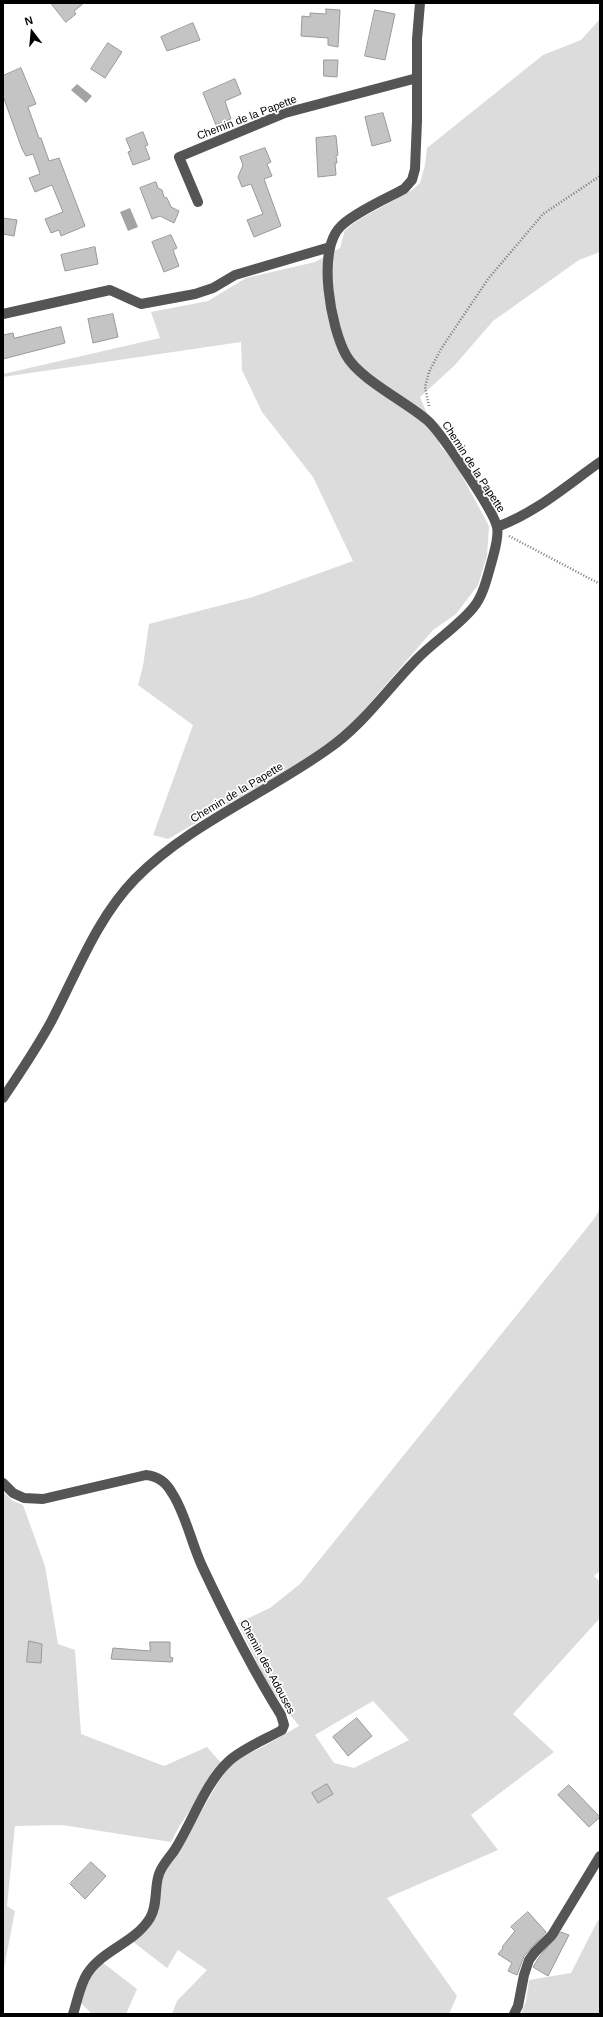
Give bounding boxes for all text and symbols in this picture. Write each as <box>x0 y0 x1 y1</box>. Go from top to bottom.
north arrow <box>12 12 52 52</box>
text: N <box>23 14 34 27</box>
street label: Chemin de la Papette <box>195 93 299 143</box>
street label: Chemin de la Papette <box>439 419 507 515</box>
street label: Chemin de la Papette <box>188 760 286 826</box>
street label: Chemin des Adouses <box>237 1618 297 1716</box>

